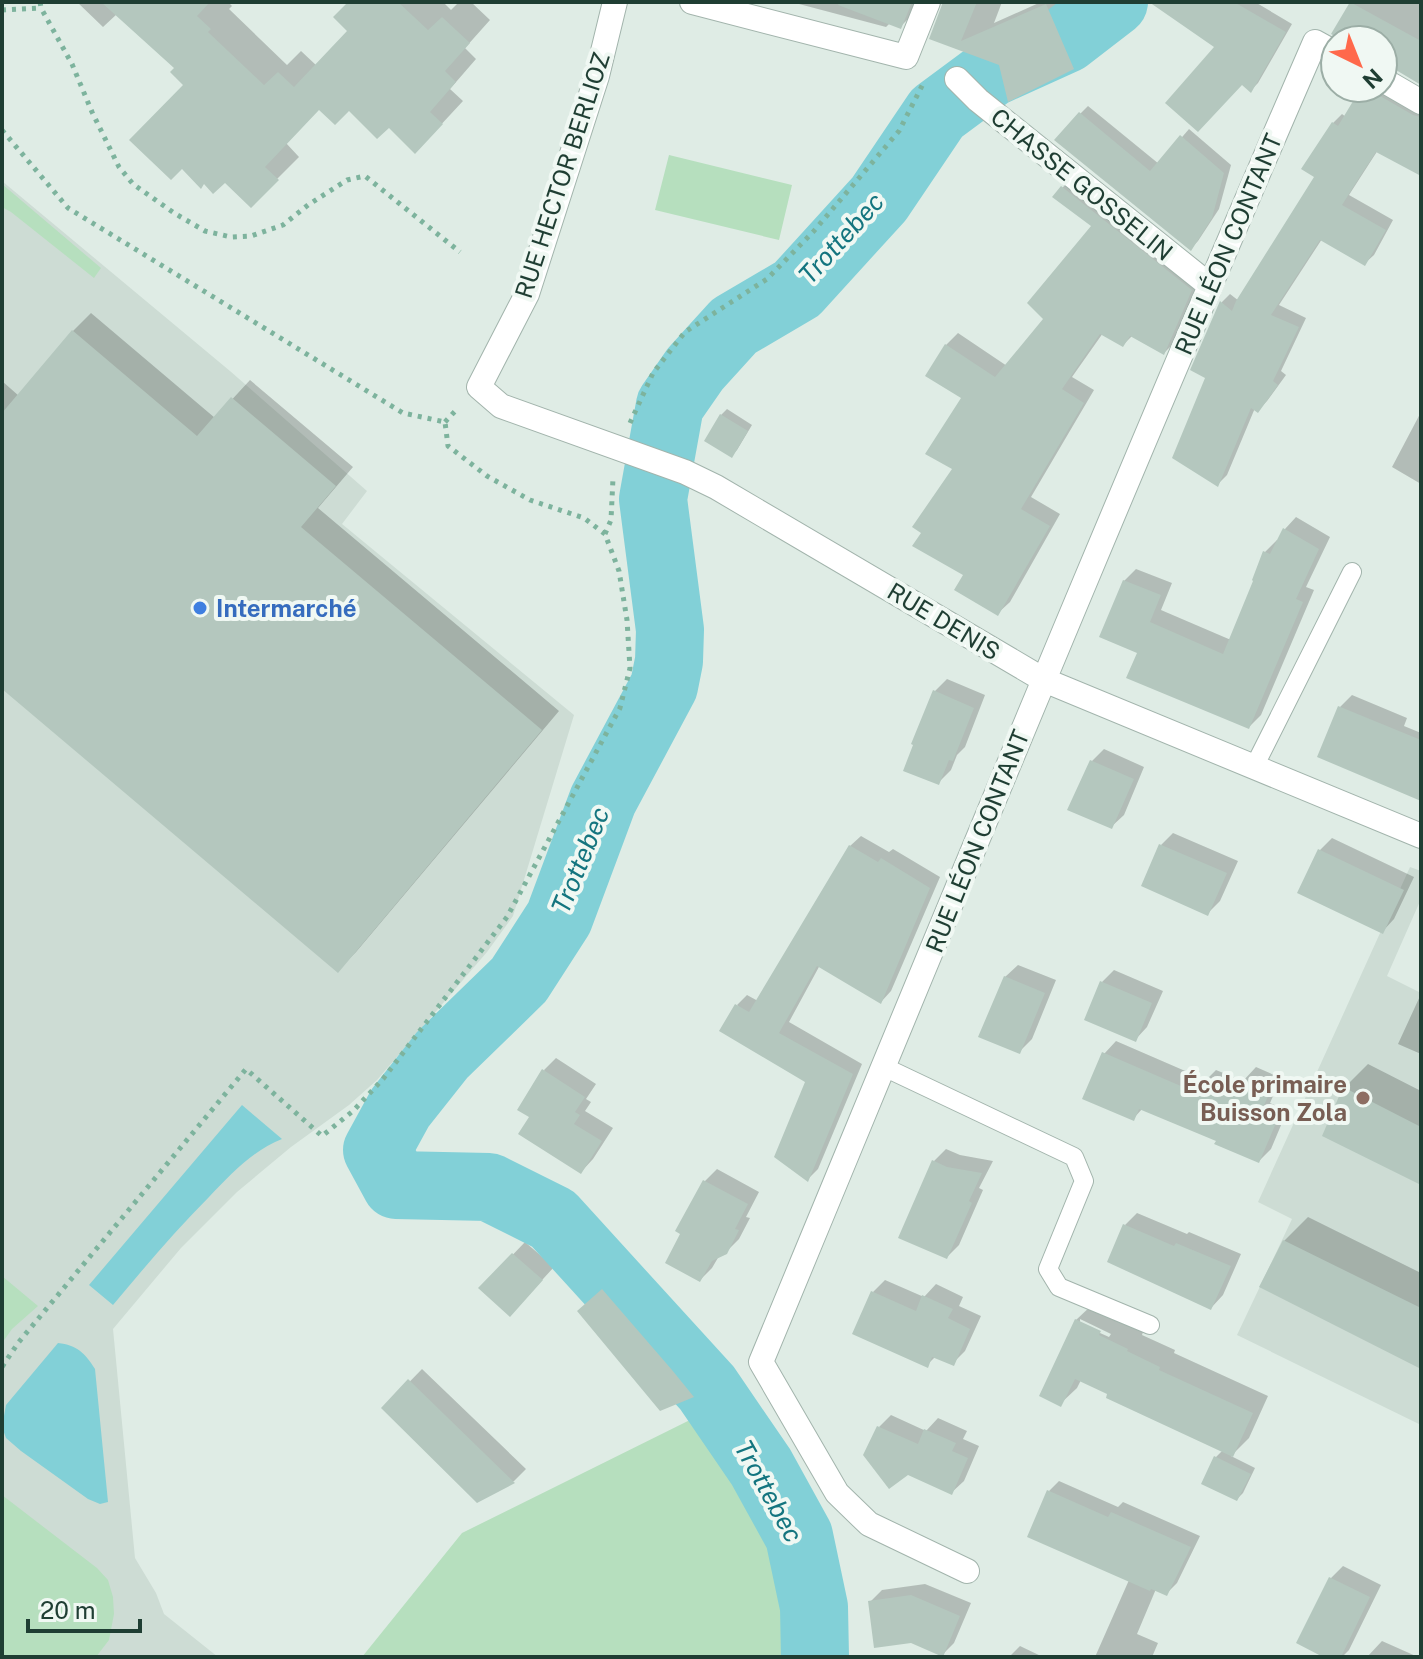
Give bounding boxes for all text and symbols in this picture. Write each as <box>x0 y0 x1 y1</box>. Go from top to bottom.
north arrow <box>1319 24 1399 104</box>
street label: RUE HECTOR BERLIOZ <box>509 49 615 301</box>
text: N <box>1357 63 1388 94</box>
street label: CHASSE GOSSELIN <box>985 102 1179 266</box>
street label: RUE LÉON CONTANT <box>1169 129 1287 359</box>
water label: Trottebec <box>792 186 890 290</box>
street label: RUE DENIS <box>883 577 1005 665</box>
place label: Intermarché <box>216 594 356 622</box>
marker: Intermarché <box>191 599 209 617</box>
street label: RUE LÉON CONTANT <box>920 726 1034 956</box>
water label: Trottebec <box>545 802 615 918</box>
place label: École primaire Buisson Zola <box>1182 1070 1347 1126</box>
marker: École primaire Buisson Zola <box>1354 1089 1372 1107</box>
water label: Trottebec <box>728 1435 810 1547</box>
scale bar <box>28 1583 140 1633</box>
text: 20 m <box>40 1596 96 1624</box>

